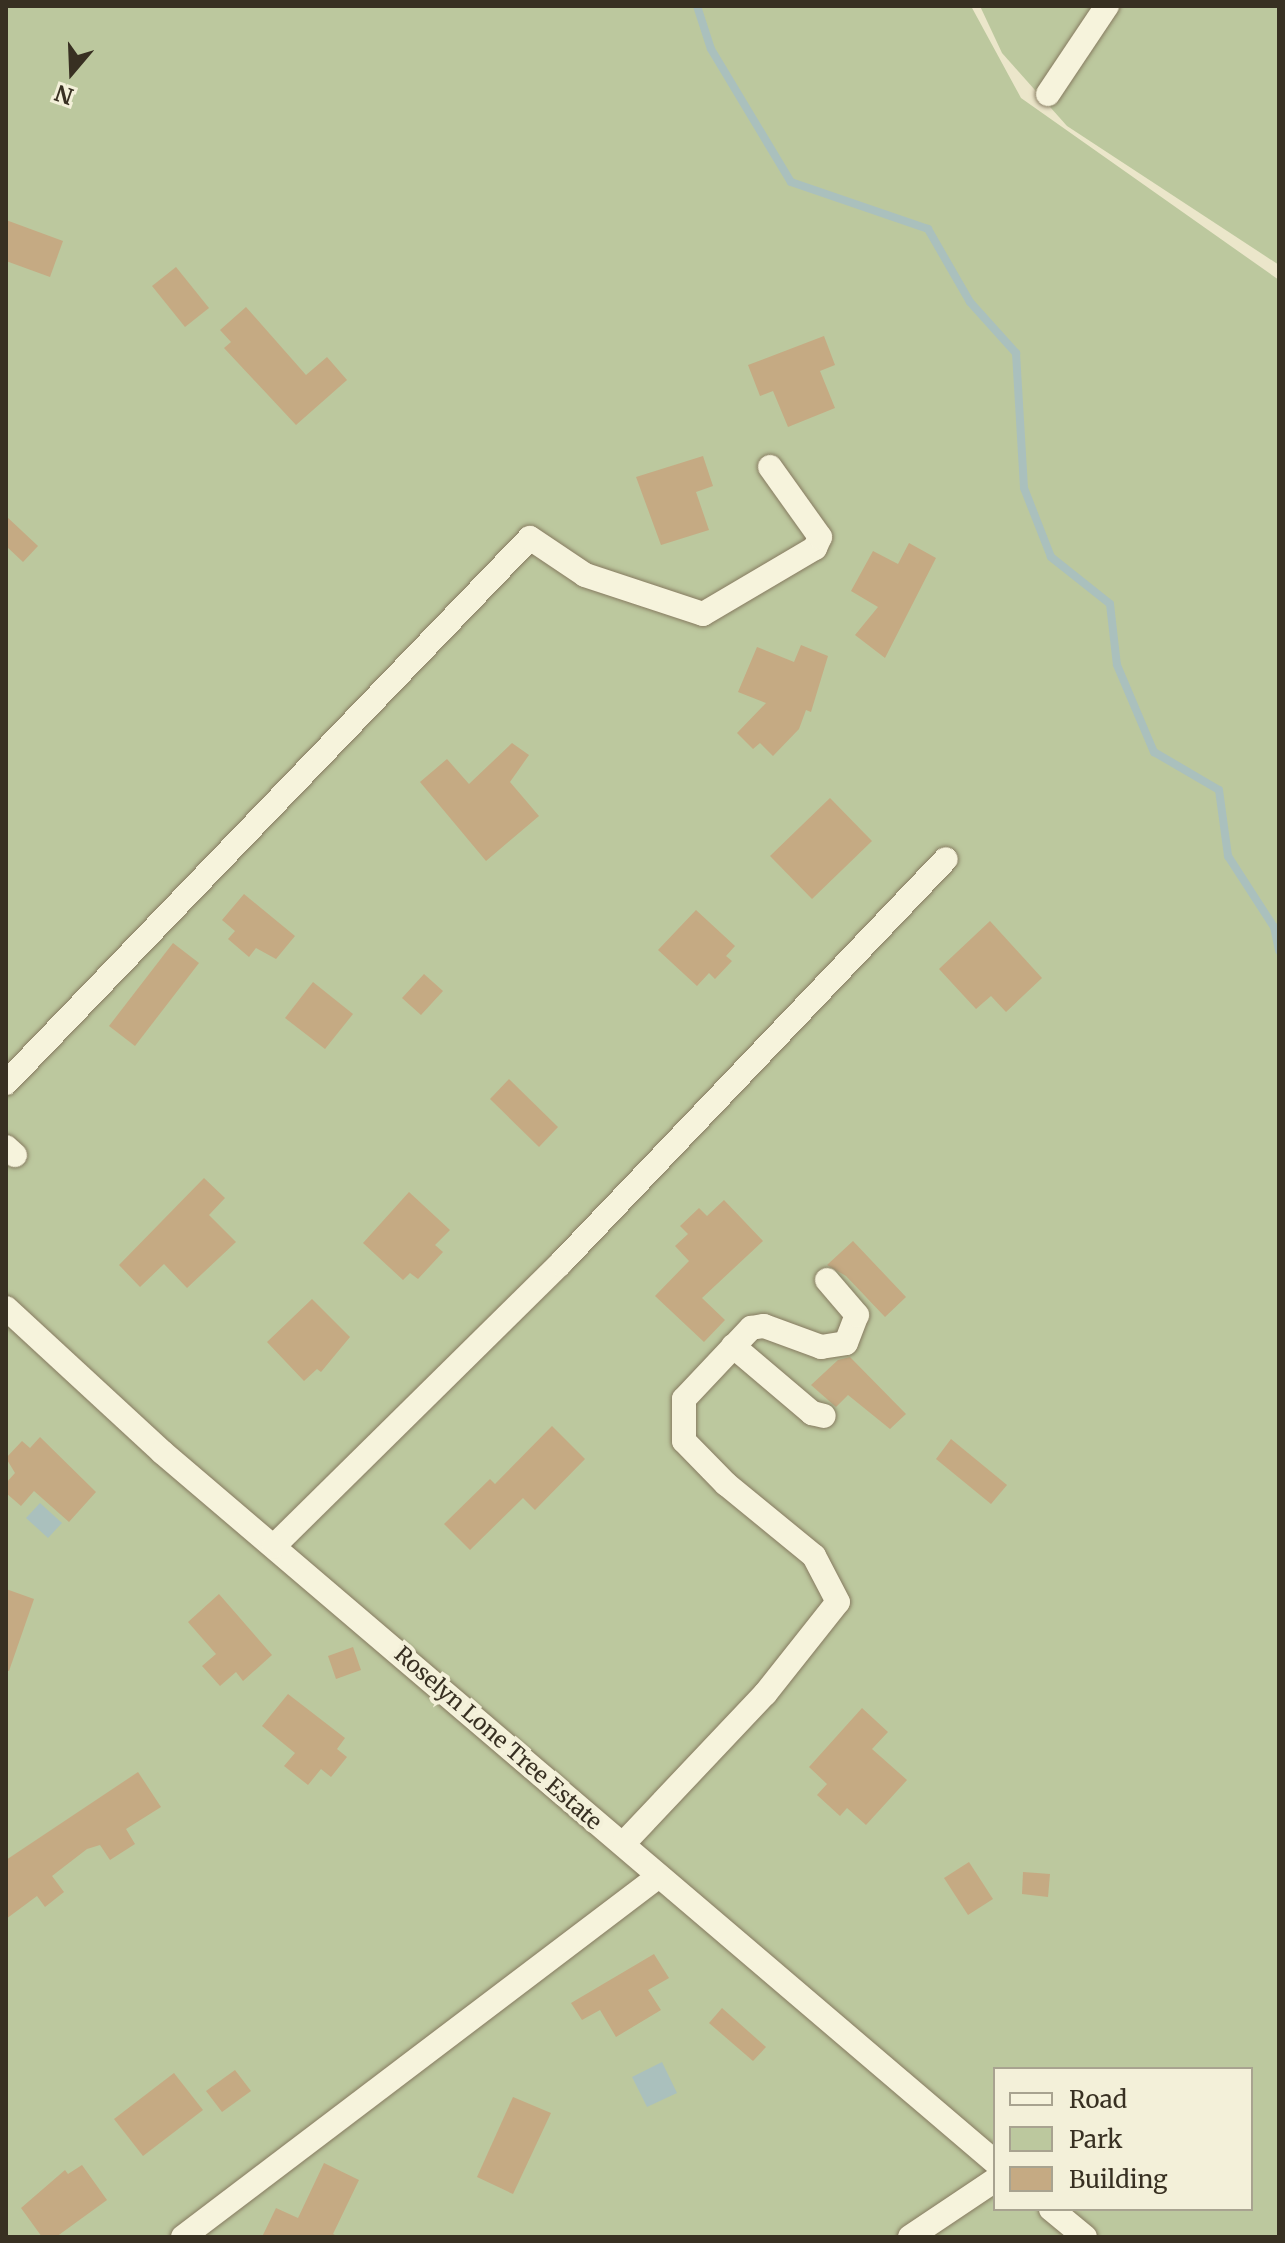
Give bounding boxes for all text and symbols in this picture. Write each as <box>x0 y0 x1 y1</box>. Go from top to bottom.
north arrow <box>32 32 112 112</box>
text: N <box>51 79 77 111</box>
street label: Roselyn Lone Tree Estate <box>389 1641 607 1835</box>
legend <box>993 2067 1253 2211</box>
text: Road <box>1069 2084 1127 2115</box>
text: Park <box>1069 2124 1122 2155</box>
text: Building <box>1069 2164 1168 2195</box>

